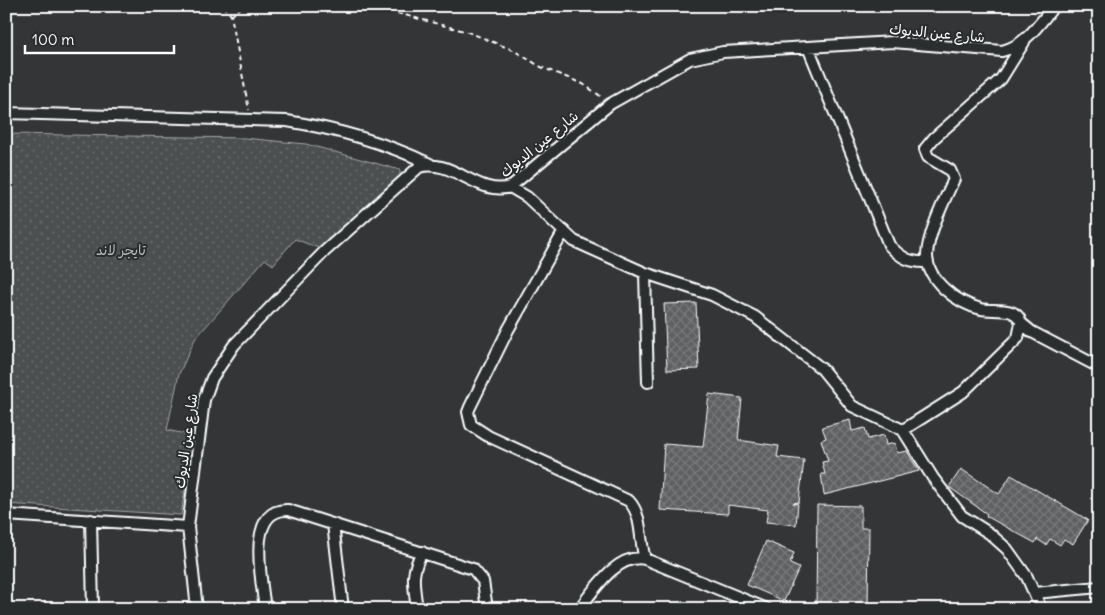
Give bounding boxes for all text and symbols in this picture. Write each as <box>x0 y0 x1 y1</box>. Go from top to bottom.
street label: شارع عين الديوك <box>888 20 985 47</box>
scale bar <box>25 22 174 54</box>
text: 100 m <box>32 30 74 49</box>
street label: شارع عين الديوك <box>496 107 582 182</box>
park label: تايجر لاند <box>96 241 147 259</box>
street label: شارع عين الديوك <box>170 392 203 490</box>

